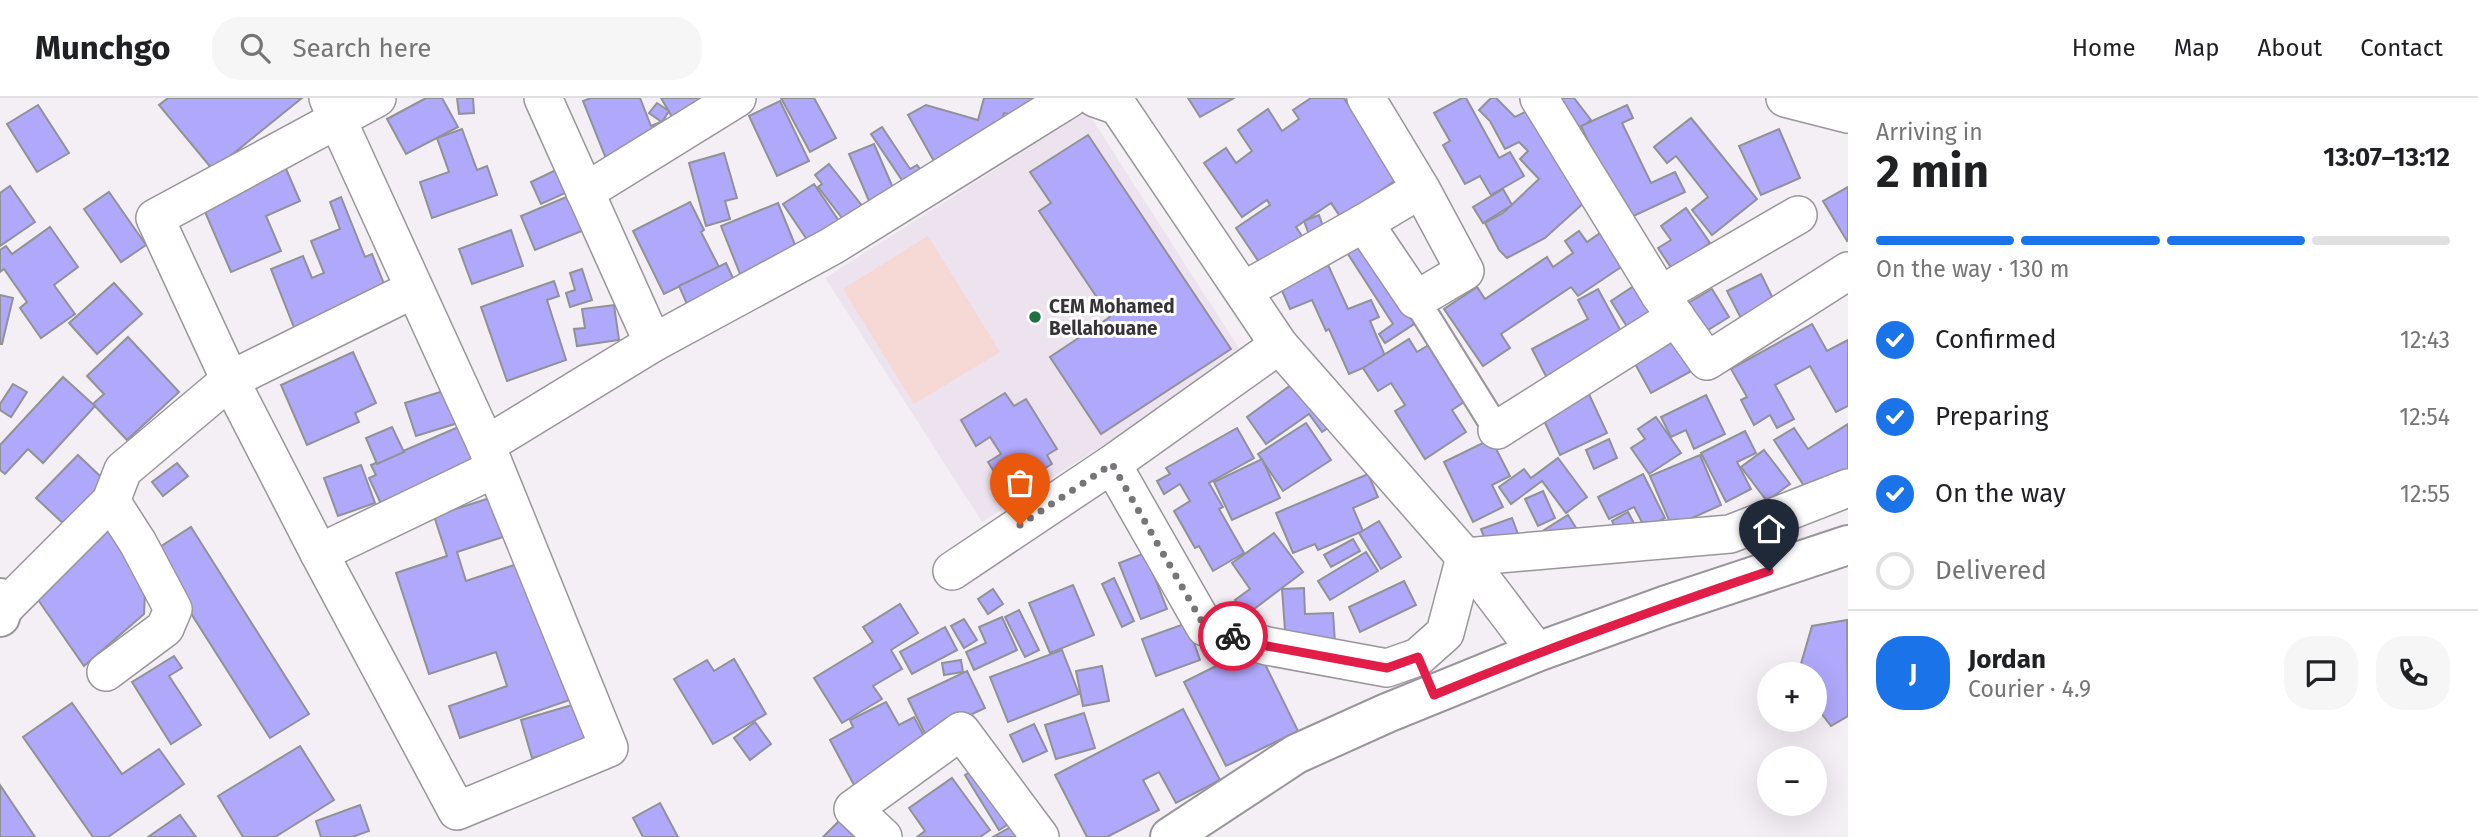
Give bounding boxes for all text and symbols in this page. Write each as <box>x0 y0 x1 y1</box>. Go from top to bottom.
search box <box>212 17 702 80</box>
text: Munchgo <box>35 28 170 68</box>
icon: search <box>236 29 274 67</box>
text: Search here <box>292 33 431 64</box>
text: Home <box>2072 34 2136 62</box>
text: Map <box>2174 34 2220 62</box>
text: About <box>2258 34 2322 62</box>
text: Contact <box>2360 34 2443 62</box>
text: Arriving in <box>1876 118 1983 146</box>
text: 13:07–13:12 <box>2323 142 2450 173</box>
text: 2 min <box>1876 144 1989 199</box>
text: On the way · 130 m <box>1876 255 2069 283</box>
place label: CEM Mohamed Bellahouane <box>1049 295 1175 340</box>
marker: CEM Mohamed Bellahouane <box>1027 309 1043 325</box>
icon: check <box>1876 321 1914 359</box>
text: Confirmed <box>1935 324 2056 355</box>
text: 12:43 <box>2400 326 2450 354</box>
icon: check <box>1876 398 1914 436</box>
text: Preparing <box>1935 401 2048 432</box>
text: 12:54 <box>2399 403 2450 431</box>
pin <box>990 453 1050 525</box>
icon: bag <box>1001 464 1039 502</box>
icon: check <box>1876 475 1914 513</box>
text: On the way <box>1935 478 2066 509</box>
text: 12:55 <box>2400 480 2450 508</box>
pin <box>1739 499 1799 571</box>
icon: home <box>1750 510 1788 548</box>
text: Delivered <box>1935 555 2047 586</box>
courier <box>1198 601 1268 671</box>
icon: bike <box>1214 617 1252 655</box>
button: chat <box>2284 636 2358 710</box>
button: phone <box>2376 636 2450 710</box>
text: Jordan <box>1968 644 2046 675</box>
text: J <box>1909 658 1917 689</box>
map controls <box>1757 662 1827 816</box>
button: + <box>1757 662 1827 732</box>
text: Courier · 4.9 <box>1968 675 2091 703</box>
button: − <box>1757 746 1827 816</box>

